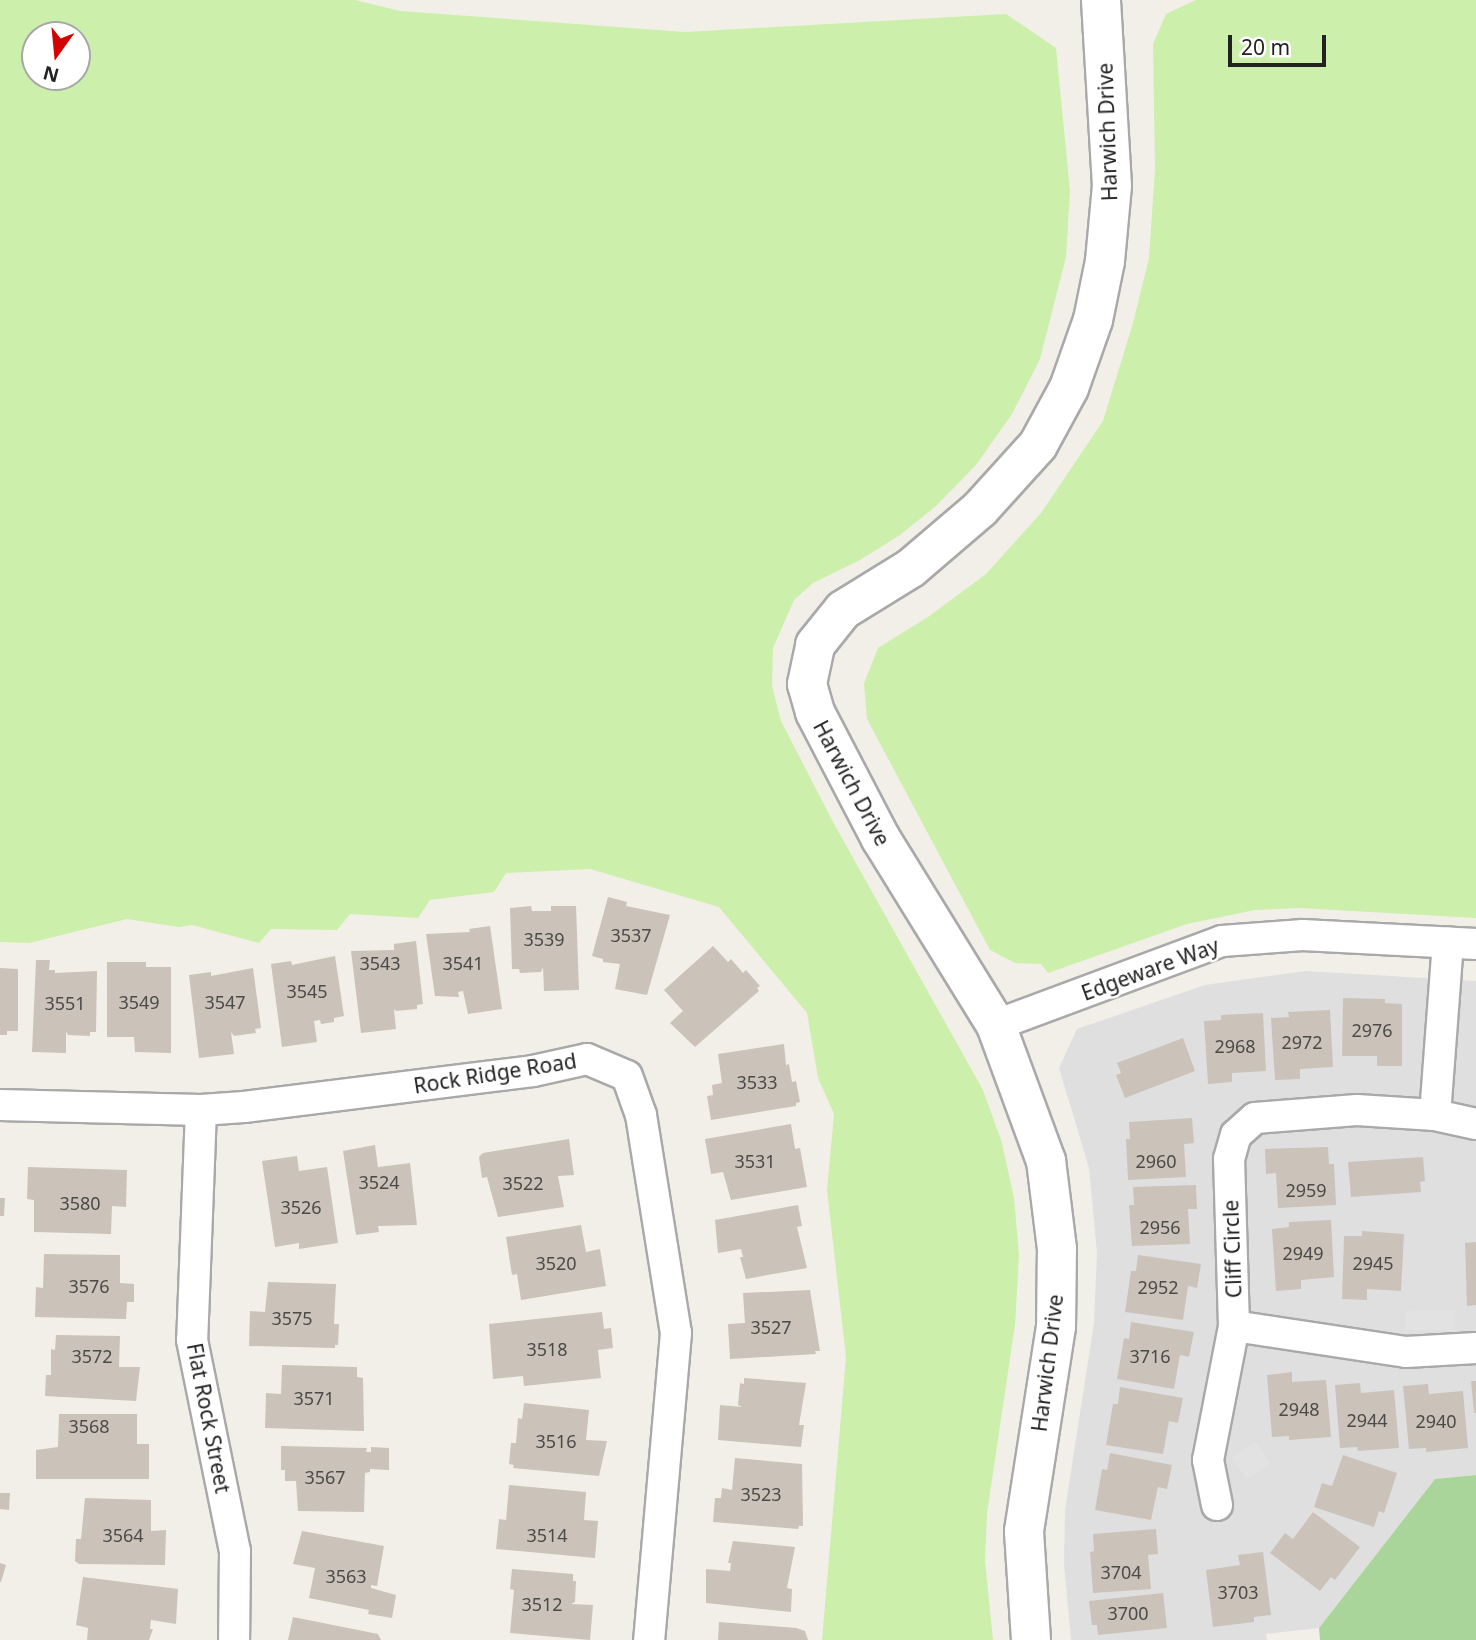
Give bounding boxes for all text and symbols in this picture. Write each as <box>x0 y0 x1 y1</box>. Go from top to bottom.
north arrow <box>21 21 91 91</box>
scale bar <box>1231 21 1329 65</box>
text: 20 m <box>1241 33 1290 61</box>
text: N <box>40 60 62 89</box>
street label: Harwich Drive <box>1092 62 1122 202</box>
street label: Harwich Drive <box>808 716 896 850</box>
house number: 3537 <box>610 924 652 946</box>
house number: 3539 <box>523 928 565 950</box>
street label: Edgeware Way <box>1078 932 1222 1006</box>
house number: 3543 <box>359 952 401 974</box>
house number: 3541 <box>442 952 484 974</box>
house number: 3545 <box>286 980 328 1002</box>
house number: 3549 <box>118 991 160 1013</box>
house number: 3547 <box>204 991 246 1013</box>
house number: 3551 <box>44 992 86 1014</box>
house number: 2976 <box>1351 1019 1393 1041</box>
house number: 2972 <box>1281 1031 1323 1053</box>
house number: 2968 <box>1214 1035 1256 1057</box>
street label: Rock Ridge Road <box>412 1048 578 1098</box>
house number: 3533 <box>736 1071 778 1093</box>
house number: 3531 <box>734 1150 776 1172</box>
house number: 2960 <box>1135 1150 1177 1172</box>
house number: 3524 <box>358 1171 400 1193</box>
house number: 3522 <box>502 1172 544 1194</box>
house number: 2959 <box>1285 1179 1327 1201</box>
house number: 3580 <box>59 1192 101 1214</box>
house number: 3526 <box>280 1196 322 1218</box>
street label: Cliff Circle <box>1218 1199 1246 1299</box>
house number: 2956 <box>1139 1216 1181 1238</box>
house number: 2949 <box>1282 1242 1324 1264</box>
house number: 3520 <box>535 1252 577 1274</box>
house number: 2945 <box>1352 1252 1394 1274</box>
house number: 3576 <box>68 1275 110 1297</box>
house number: 2952 <box>1137 1276 1179 1298</box>
street label: Harwich Drive <box>1026 1293 1068 1433</box>
house number: 3575 <box>271 1307 313 1329</box>
house number: 3527 <box>750 1316 792 1338</box>
house number: 3518 <box>526 1338 568 1360</box>
street label: Flat Rock Street <box>182 1341 236 1495</box>
house number: 3572 <box>71 1345 113 1367</box>
house number: 3716 <box>1129 1345 1171 1367</box>
house number: 3571 <box>293 1387 335 1409</box>
house number: 2948 <box>1278 1398 1320 1420</box>
house number: 2944 <box>1346 1409 1388 1431</box>
house number: 2940 <box>1415 1410 1457 1432</box>
house number: 3568 <box>68 1415 110 1437</box>
house number: 3516 <box>535 1430 577 1452</box>
house number: 3567 <box>304 1466 346 1488</box>
house number: 3523 <box>740 1483 782 1505</box>
house number: 3564 <box>102 1524 144 1546</box>
house number: 3514 <box>526 1524 568 1546</box>
house number: 3704 <box>1100 1561 1142 1583</box>
house number: 3563 <box>325 1565 367 1587</box>
house number: 3703 <box>1217 1581 1259 1603</box>
house number: 3512 <box>521 1593 563 1615</box>
house number: 3700 <box>1107 1602 1149 1624</box>

